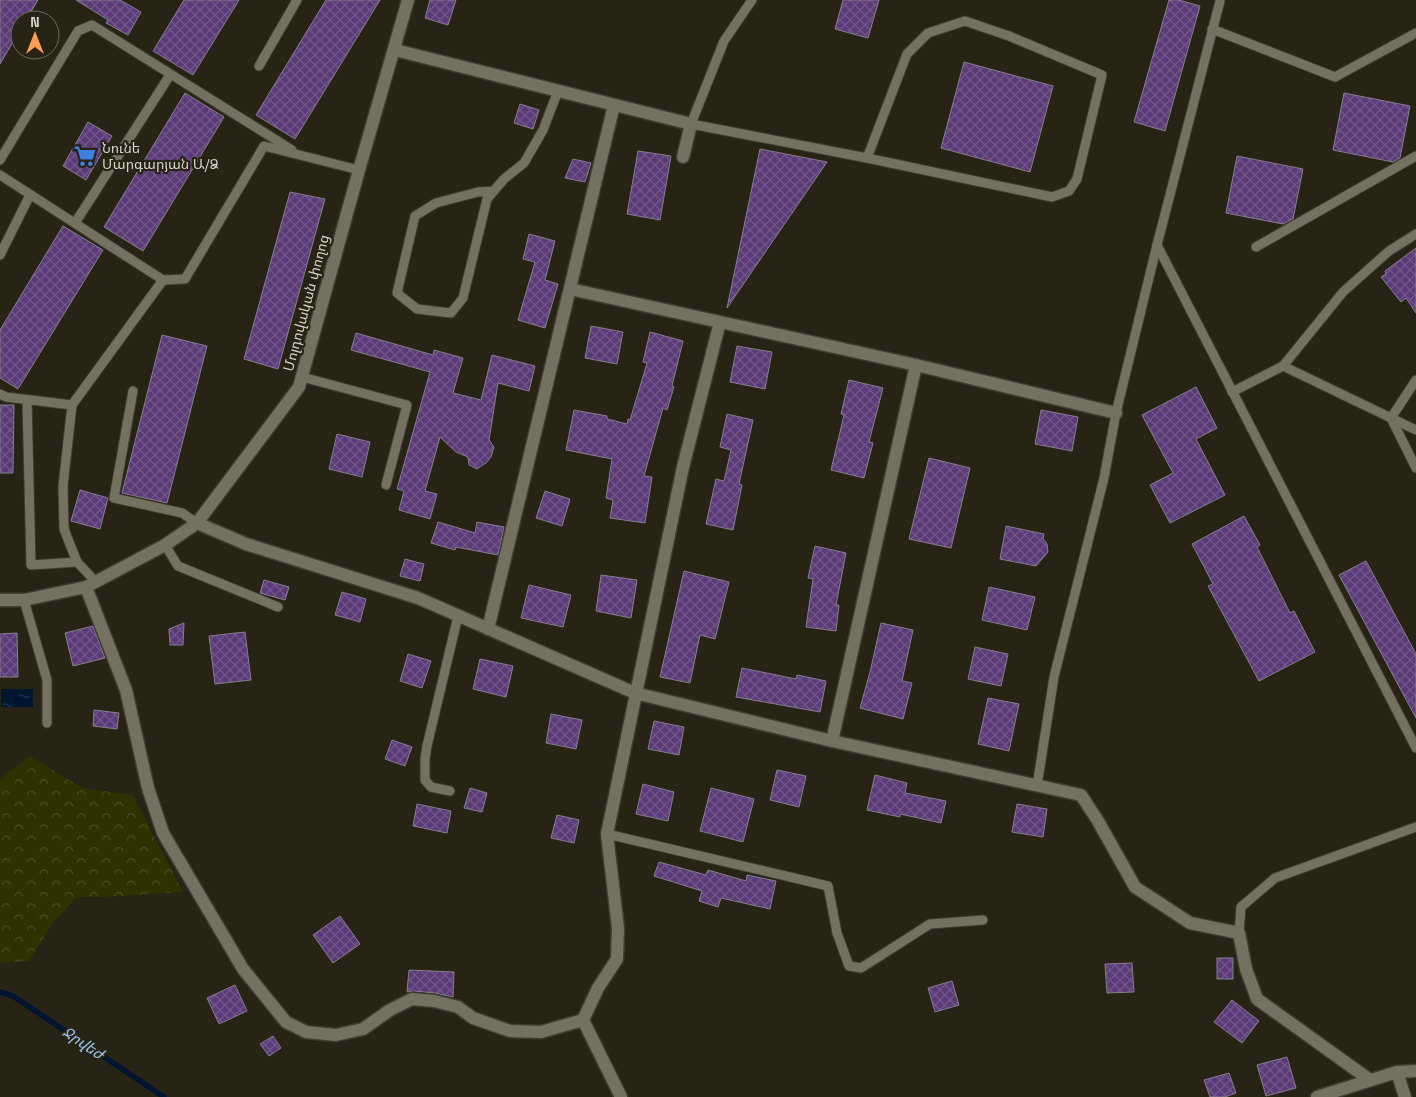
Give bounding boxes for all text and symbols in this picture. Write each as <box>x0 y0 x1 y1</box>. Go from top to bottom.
north arrow <box>10 10 60 60</box>
text: N <box>30 13 40 31</box>
place label: Նունե Մարգարյան Ա/Ձ <box>102 139 219 173</box>
supermarket icon: Նունե Մարգարյան Ա/Ձ <box>72 143 98 169</box>
street label: Մոլդովական փողոց <box>279 233 333 373</box>
water label: Ջրվեժ <box>59 1022 109 1064</box>

